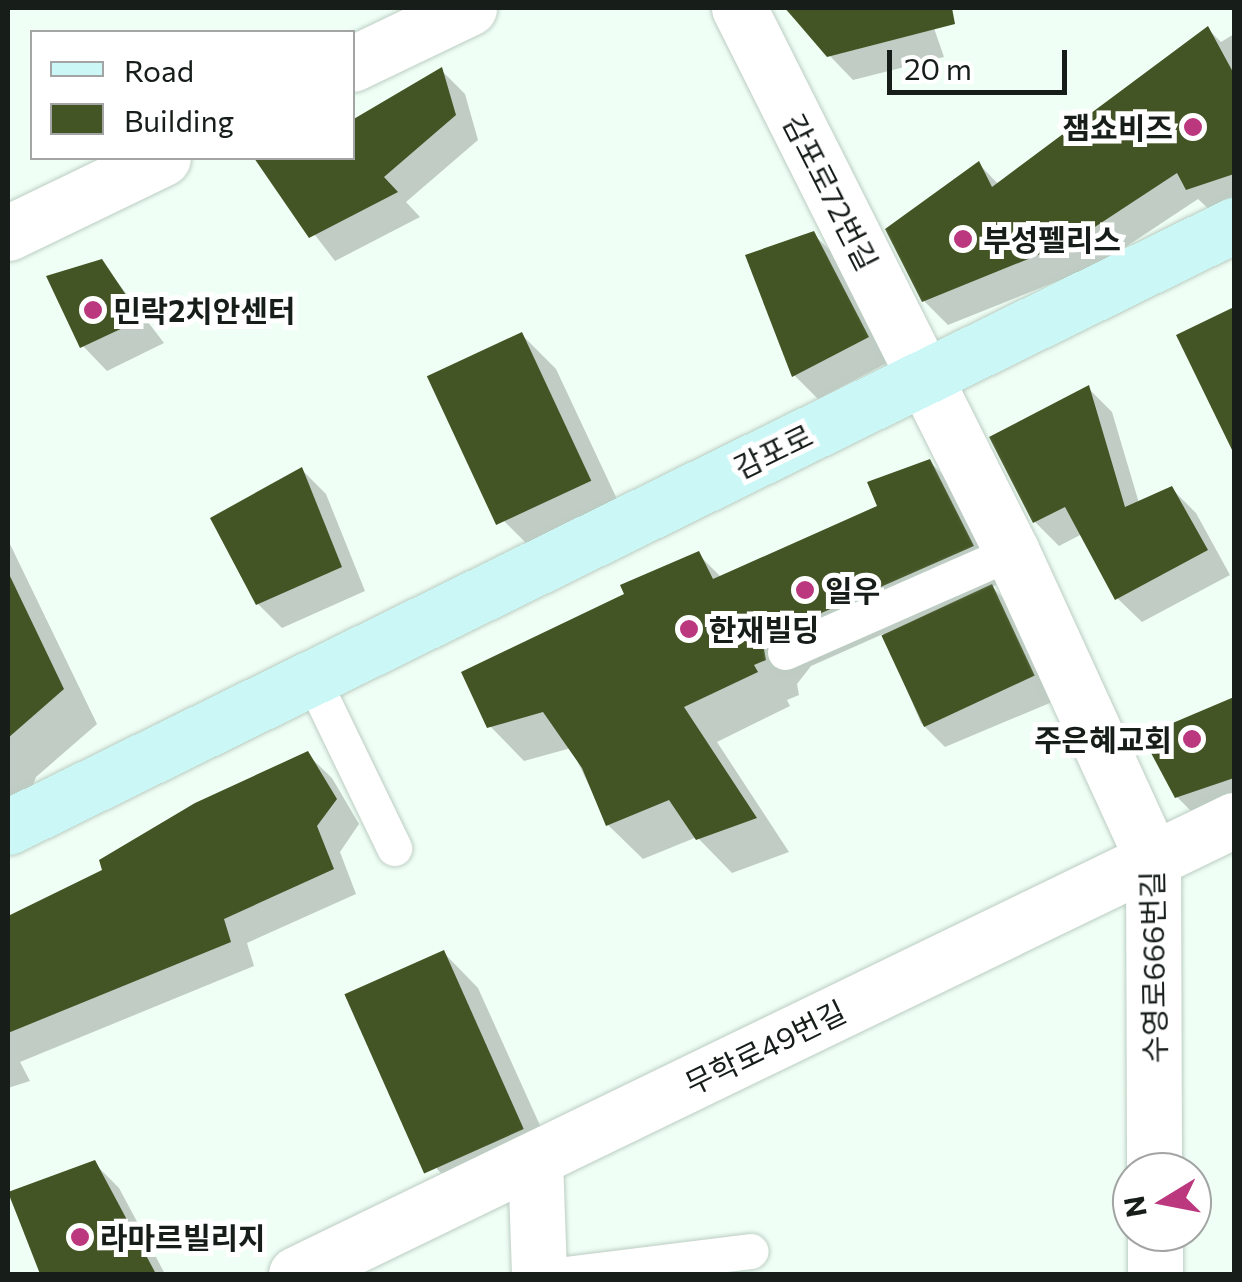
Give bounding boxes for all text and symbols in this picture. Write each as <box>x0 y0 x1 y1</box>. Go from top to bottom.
legend <box>30 30 355 160</box>
scale bar <box>892 30 1072 92</box>
text: 20 m <box>904 49 972 86</box>
text: Road <box>124 51 194 88</box>
text: Building <box>124 101 234 138</box>
street label: 감포로72번길 <box>776 108 886 276</box>
place label: 잼쇼비즈 <box>1063 109 1173 145</box>
marker: 잼쇼비즈 <box>1182 116 1204 138</box>
place label: 부성펠리스 <box>983 221 1121 257</box>
marker: 부성펠리스 <box>952 228 974 250</box>
place label: 민락2치안센터 <box>113 292 296 328</box>
marker: 민락2치안센터 <box>82 299 104 321</box>
street label: 감포로 <box>728 417 818 485</box>
place label: 일우 <box>825 572 880 608</box>
marker: 일우 <box>794 579 816 601</box>
place label: 한재빌딩 <box>709 611 819 647</box>
marker: 한재빌딩 <box>678 618 700 640</box>
place label: 주은혜교회 <box>1034 721 1172 757</box>
marker: 주은혜교회 <box>1181 728 1203 750</box>
street label: 수영로666번길 <box>1133 870 1173 1064</box>
street label: 무학로49번길 <box>679 993 851 1101</box>
north arrow <box>1112 1152 1212 1252</box>
text: N <box>1116 1194 1153 1220</box>
place label: 라마르빌리지 <box>100 1219 266 1255</box>
marker: 라마르빌리지 <box>69 1226 91 1248</box>

